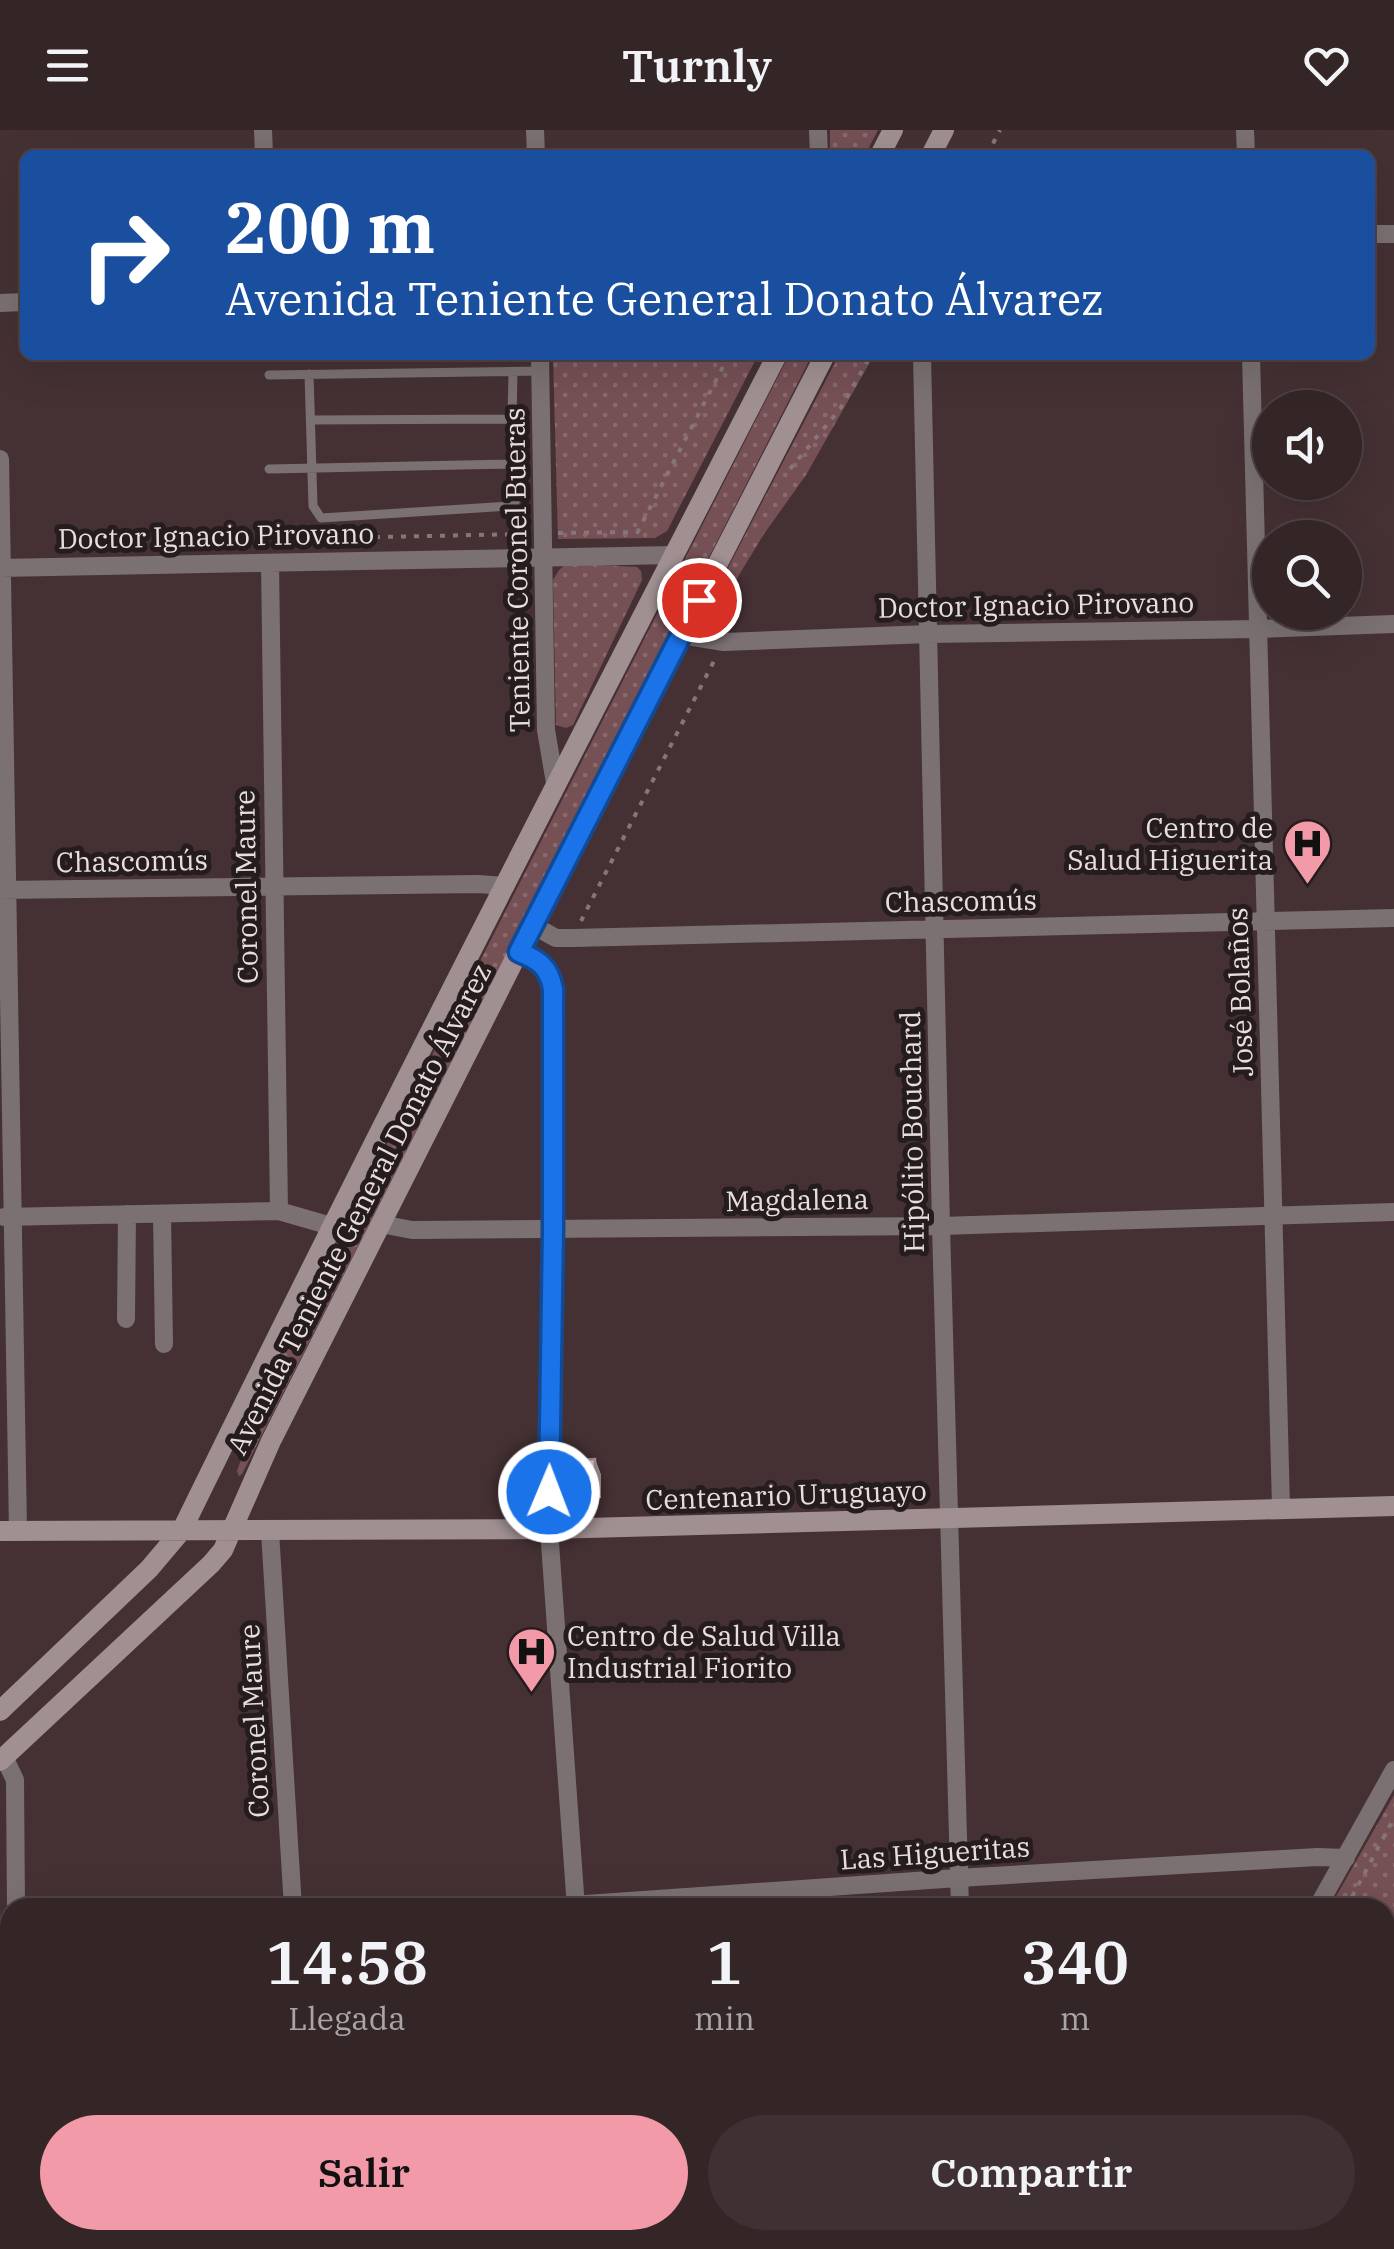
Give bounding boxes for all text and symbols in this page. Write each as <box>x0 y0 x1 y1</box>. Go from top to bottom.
text: Turnly <box>622 36 772 94</box>
icon: menu <box>40 38 95 93</box>
icon: heart <box>1299 38 1354 93</box>
text: 200 m <box>225 181 435 272</box>
icon: right <box>60 190 190 320</box>
text: Avenida Teniente General Donato Álvarez <box>225 269 1104 327</box>
map controls <box>1252 390 1362 630</box>
button: sound <box>1252 390 1362 500</box>
street label: Teniente Coronel Bueras <box>495 407 538 733</box>
street label: Doctor Ignacio Pirovano <box>58 514 374 557</box>
button: search <box>1252 520 1362 630</box>
pin <box>657 558 742 643</box>
icon: arrive <box>672 573 727 628</box>
street label: Doctor Ignacio Pirovano <box>878 583 1194 626</box>
street label: Coronel Maure <box>225 790 266 984</box>
place label: Centro de Salud Higuerita <box>1067 809 1273 878</box>
hospital icon: Centro de Salud Higuerita <box>1282 818 1334 886</box>
street label: Chascomús <box>56 841 208 880</box>
street label: Chascomús <box>885 881 1037 920</box>
street label: José Bolaños <box>1218 907 1261 1077</box>
street label: Avenida Teniente General Donato Álvarez <box>218 957 499 1461</box>
street label: Hipólito Bouchard <box>891 1011 932 1253</box>
street label: Magdalena <box>725 1180 869 1219</box>
position arrow <box>497 1440 601 1544</box>
street label: Centenario Uruguayo <box>645 1471 927 1518</box>
place label: Centro de Salud Villa Industrial Fiorito <box>567 1617 841 1686</box>
street label: Coronel Maure <box>230 1623 277 1819</box>
hospital icon: Centro de Salud Villa Industrial Fiorito <box>506 1626 558 1694</box>
street label: Las Higueritas <box>839 1827 1031 1878</box>
text: 14:58 <box>266 1922 428 2001</box>
text: 1 <box>706 1922 742 2001</box>
text: 340 <box>1021 1922 1129 2001</box>
text: Llegada <box>288 1997 406 2039</box>
text: min <box>694 1997 755 2039</box>
text: m <box>1060 1997 1090 2039</box>
button: Salir <box>40 2115 688 2230</box>
button: Compartir <box>708 2115 1355 2230</box>

